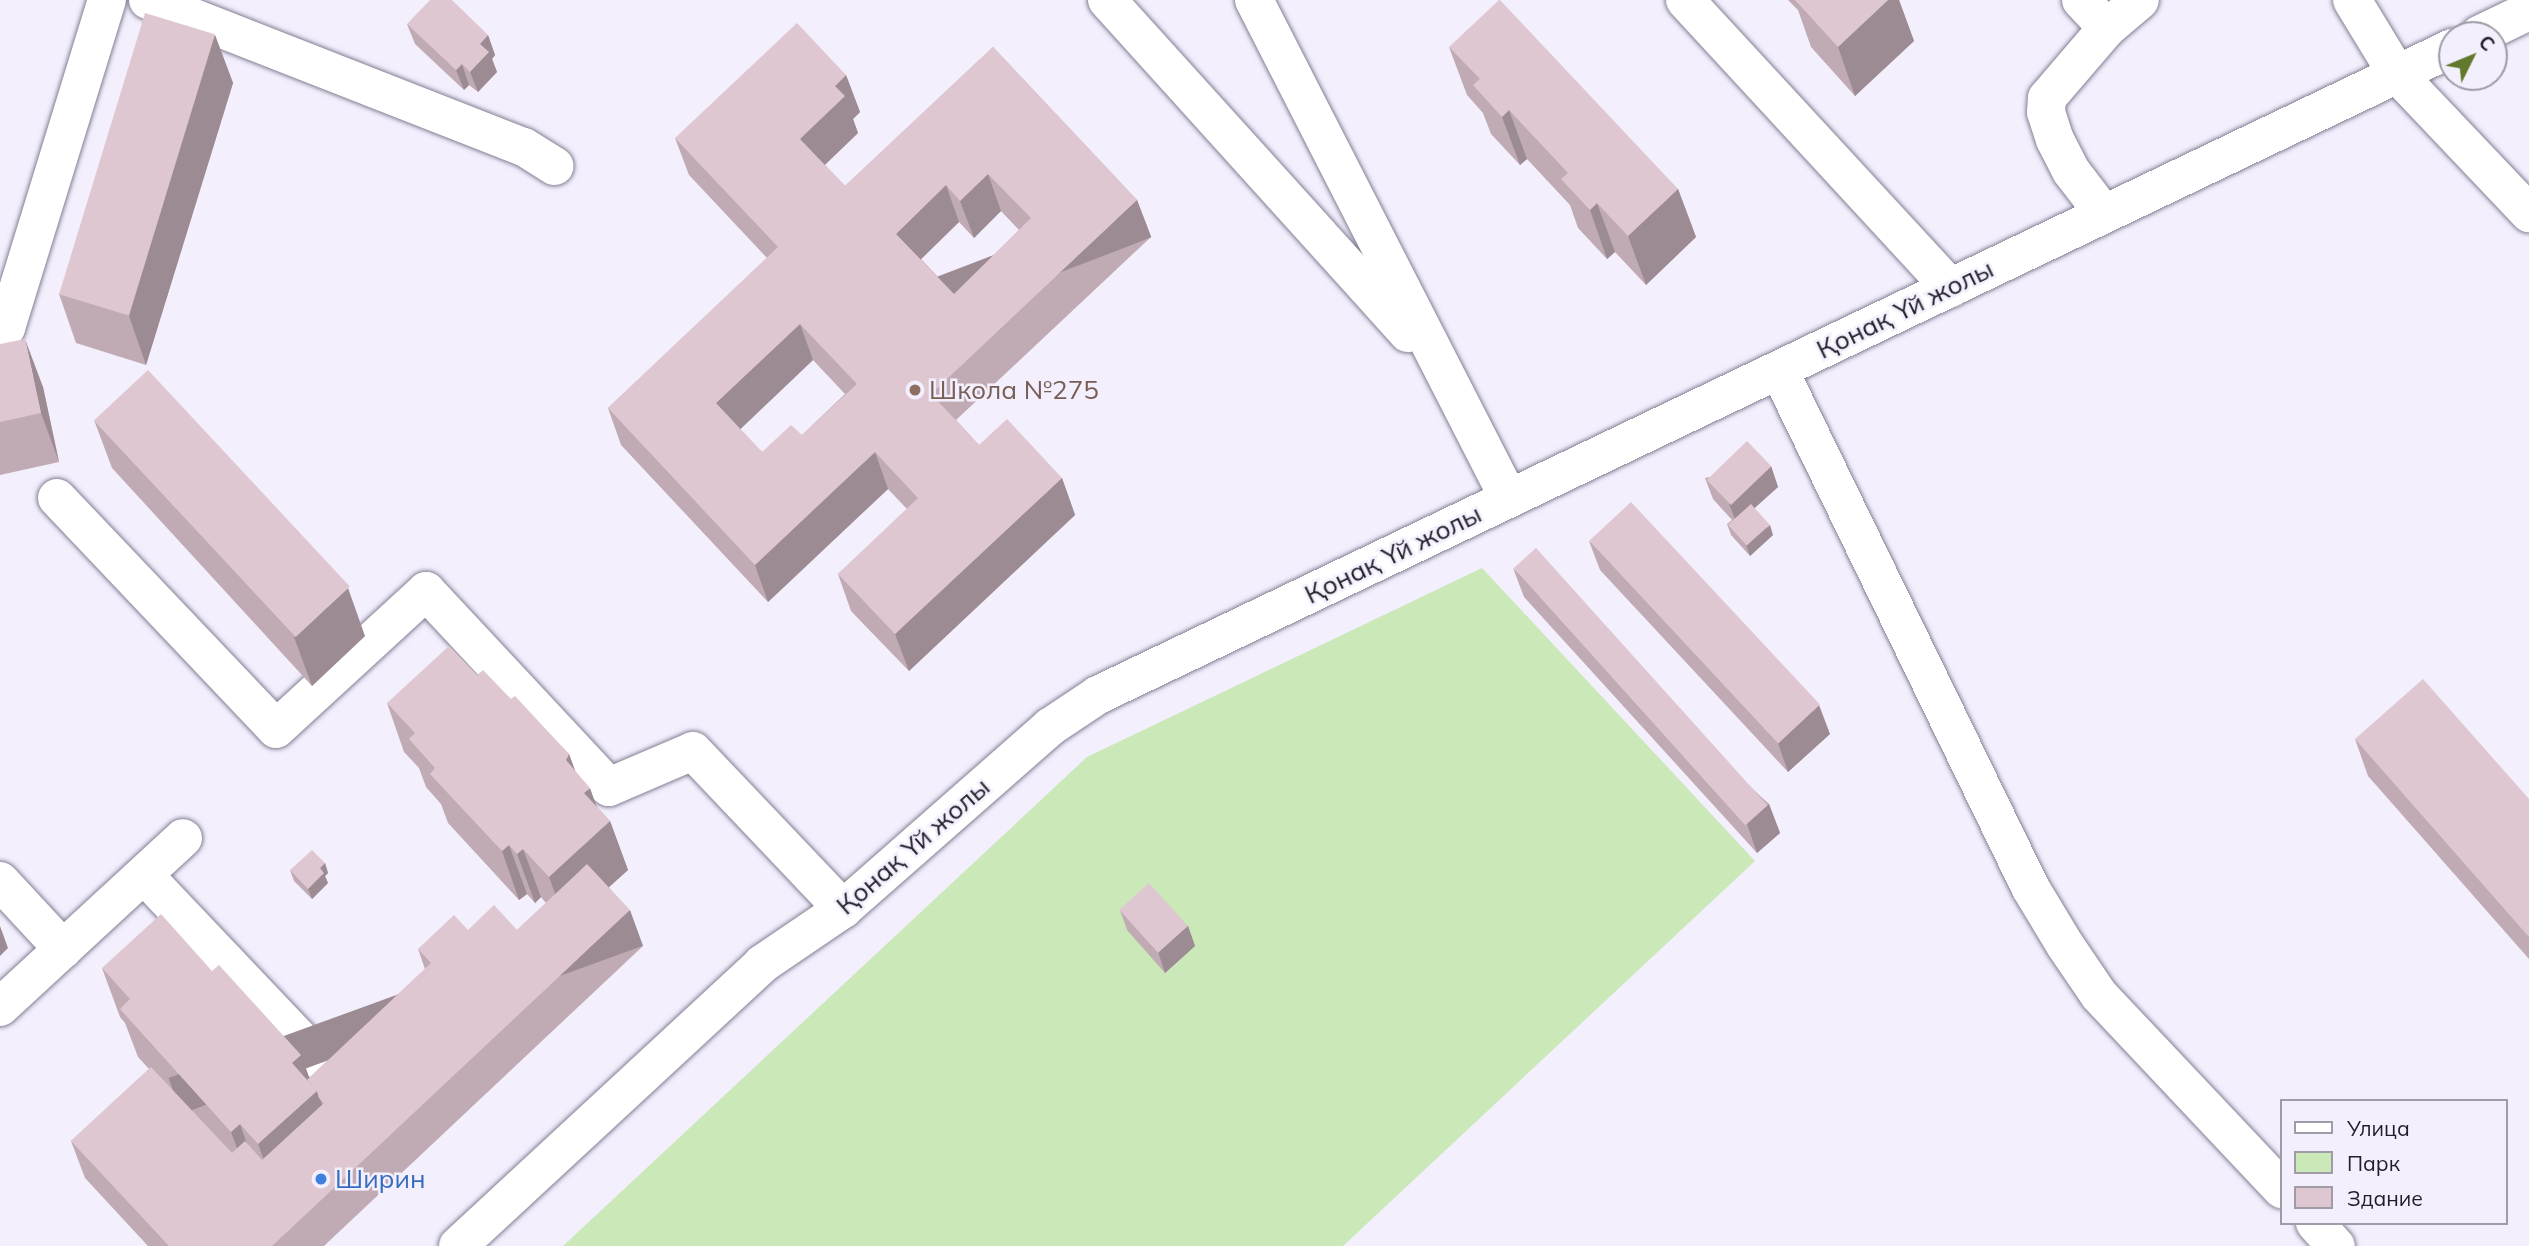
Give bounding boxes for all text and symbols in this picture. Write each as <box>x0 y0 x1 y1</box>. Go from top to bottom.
north arrow <box>2438 21 2508 91</box>
text: С <box>2474 30 2500 56</box>
street label: Қонақ Үй жолы <box>1812 253 1998 365</box>
place label: Школа №275 <box>929 374 1099 406</box>
marker: Школа №275 <box>907 382 923 398</box>
street label: Қонақ Үй жолы <box>1300 498 1486 610</box>
street label: Қонақ Үй жолы <box>830 771 996 921</box>
legend <box>2280 1099 2508 1225</box>
text: Улица <box>2347 1115 2410 1141</box>
text: Парк <box>2347 1150 2400 1176</box>
place label: Ширин <box>335 1163 425 1195</box>
marker: Ширин <box>313 1171 329 1187</box>
text: Здание <box>2347 1185 2423 1211</box>

